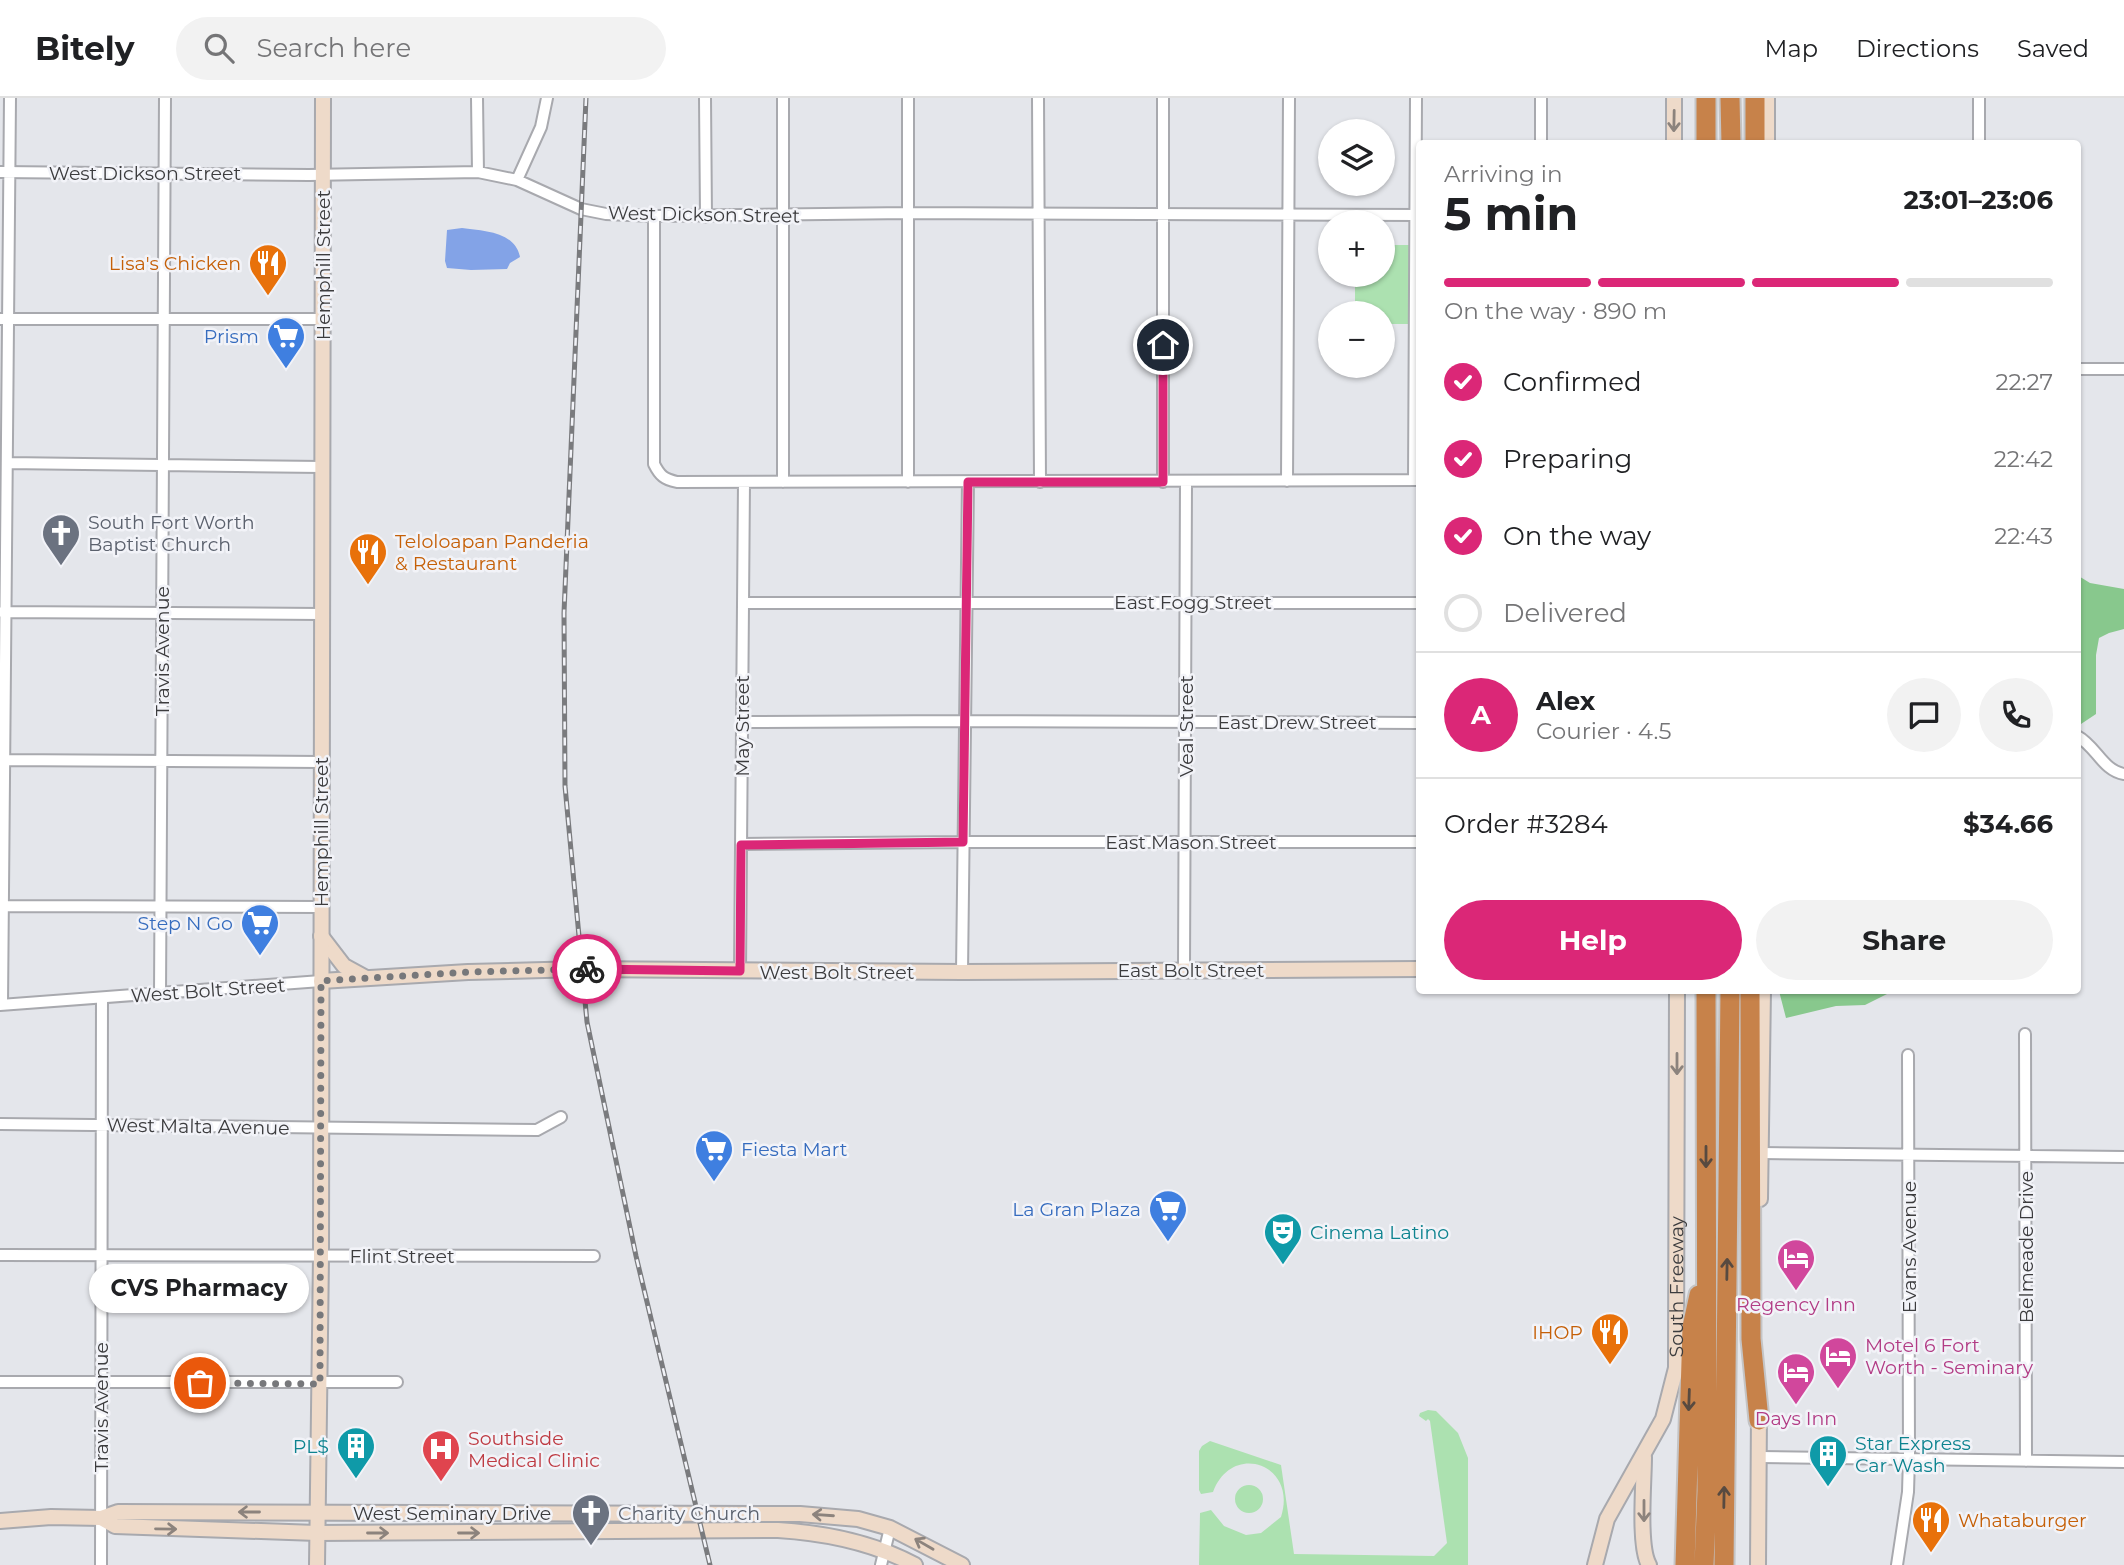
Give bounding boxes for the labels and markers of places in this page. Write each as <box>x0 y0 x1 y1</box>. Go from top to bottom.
restaurant icon: Lisa's Chicken <box>247 242 289 297</box>
place label: Lisa's Chicken <box>109 252 241 275</box>
supermarket icon: Prism <box>265 315 307 370</box>
pin <box>1133 315 1193 375</box>
place label: Prism <box>204 325 259 348</box>
place label: South Fort Worth Baptist Church <box>88 511 255 556</box>
church icon: South Fort Worth Baptist Church <box>40 512 82 567</box>
place label: Teloloapan Panderia & Restaurant <box>395 530 589 575</box>
restaurant icon: Teloloapan Panderia & Restaurant <box>347 531 389 586</box>
supermarket icon: Step N Go <box>239 902 281 957</box>
place label: Step N Go <box>138 912 233 935</box>
supermarket icon: Fiesta Mart <box>693 1128 735 1183</box>
place label: Fiesta Mart <box>741 1138 848 1161</box>
supermarket icon: La Gran Plaza <box>1147 1188 1189 1243</box>
place label: La Gran Plaza <box>1012 1198 1141 1221</box>
theatre icon: Cinema Latino <box>1262 1211 1304 1266</box>
place label: Cinema Latino <box>1310 1221 1449 1244</box>
hotel icon: Regency Inn <box>1775 1237 1817 1292</box>
callout: CVS Pharmacy <box>90 1264 310 1313</box>
place label: Regency Inn <box>1736 1293 1856 1316</box>
restaurant icon: IHOP <box>1589 1311 1631 1366</box>
place label: IHOP <box>1532 1321 1583 1344</box>
place label: Motel 6 Fort Worth - Seminary <box>1865 1334 2034 1379</box>
hotel icon: Motel 6 Fort Worth - Seminary <box>1817 1335 1859 1390</box>
hotel icon: Days Inn <box>1775 1351 1817 1406</box>
pin <box>170 1353 230 1413</box>
place label: Days Inn <box>1755 1407 1837 1430</box>
building icon: PL$ <box>335 1425 377 1480</box>
place label: Southside Medical Clinic <box>468 1427 600 1472</box>
hospital icon: Southside Medical Clinic <box>420 1428 462 1483</box>
place label: Star Express Car Wash <box>1855 1432 1971 1477</box>
building icon: Star Express Car Wash <box>1807 1433 1849 1488</box>
place label: PL$ <box>293 1435 329 1458</box>
church icon: Charity Church <box>570 1492 612 1547</box>
restaurant icon: Whataburger <box>1910 1499 1952 1554</box>
place label: Charity Church <box>618 1502 760 1525</box>
place label: Whataburger <box>1958 1509 2087 1532</box>

